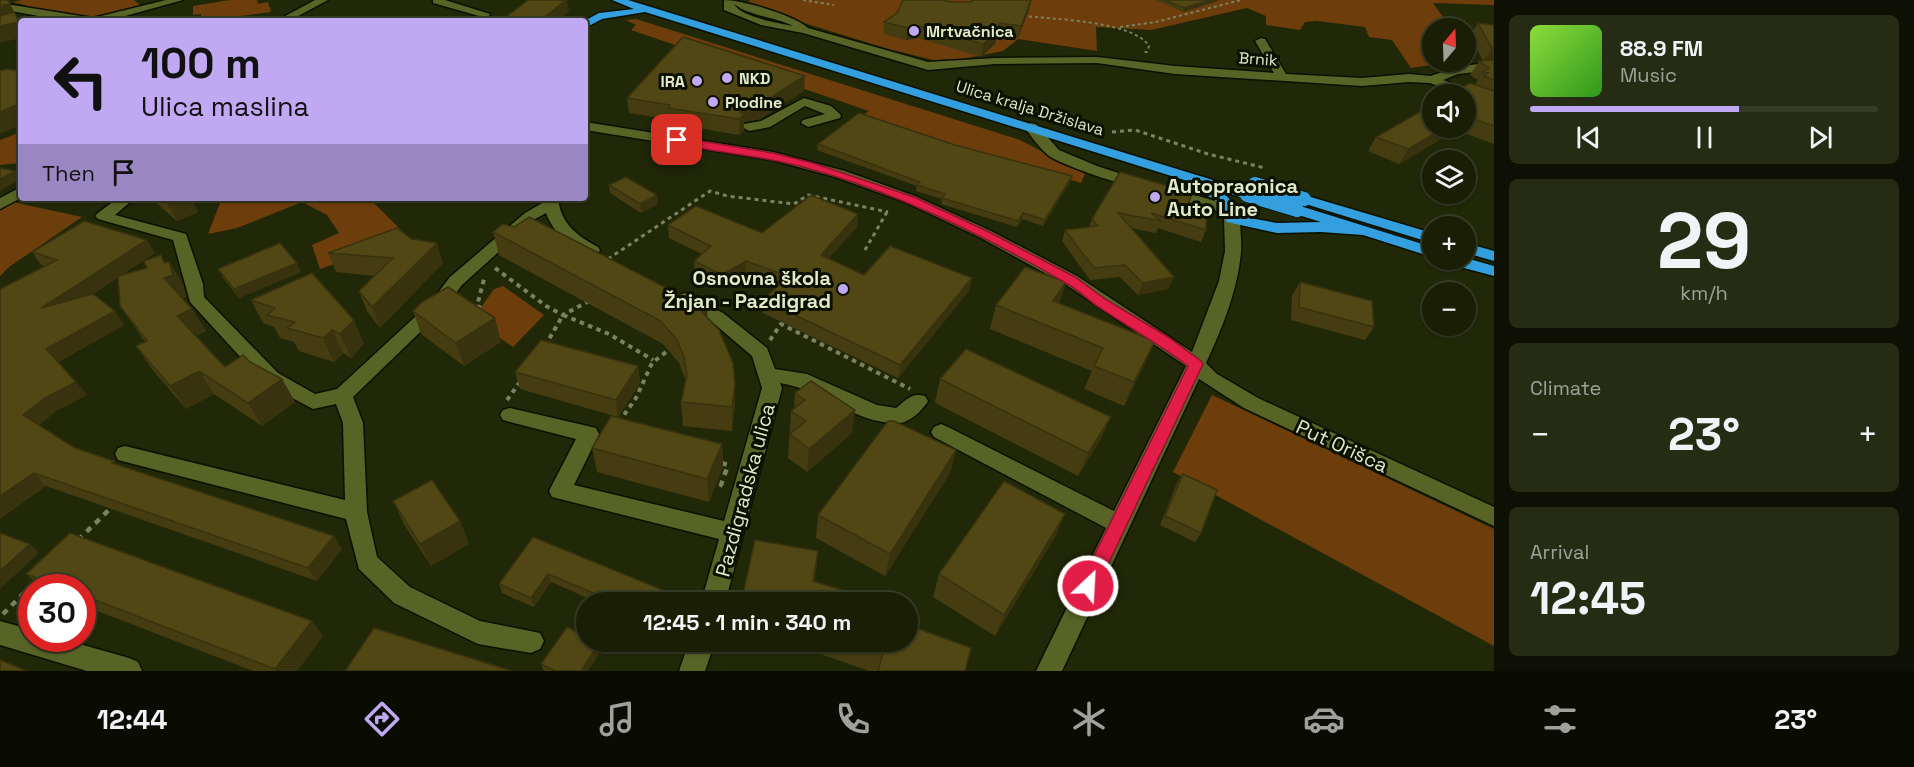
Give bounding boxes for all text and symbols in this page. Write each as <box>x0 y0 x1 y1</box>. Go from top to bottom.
north arrow <box>1422 18 1476 72</box>
map controls <box>1422 18 1476 336</box>
place label: Mrtvačnica <box>926 21 1014 42</box>
marker: Mrtvačnica <box>907 24 921 38</box>
text: 88.9 FM <box>1620 34 1703 62</box>
text: 100 m <box>141 37 261 90</box>
icon: left <box>42 42 120 120</box>
street label: Brnik <box>1238 47 1279 71</box>
text: Music <box>1620 62 1677 88</box>
place label: NKD <box>739 68 770 89</box>
place label: IRA <box>661 71 685 92</box>
marker: NKD <box>720 71 734 85</box>
marker: IRA <box>690 74 704 88</box>
street label: Ulica kralja Držislava <box>953 75 1107 141</box>
button: sound <box>1422 84 1476 138</box>
text: Ulica maslina <box>141 89 309 124</box>
place label: Plodine <box>725 92 782 113</box>
marker: Plodine <box>706 95 720 109</box>
pin <box>651 114 702 165</box>
icon: previous <box>1572 121 1605 154</box>
icon: pause <box>1688 121 1721 154</box>
icon: next <box>1804 121 1837 154</box>
icon: arrive <box>660 123 693 156</box>
button: layers <box>1422 150 1476 204</box>
icon: arrive <box>107 156 140 189</box>
text: Then <box>42 159 95 187</box>
place label: Autopraonica Auto Line <box>1167 173 1298 222</box>
marker: Autopraonica Auto Line <box>1148 190 1162 204</box>
text: 29 <box>1657 191 1751 291</box>
button: + <box>1422 216 1476 270</box>
place label: Osnovna škola Žnjan - Pazdigrad <box>664 265 831 314</box>
text: km/h <box>1680 280 1728 306</box>
marker: Osnovna škola Žnjan - Pazdigrad <box>836 282 850 296</box>
button: − <box>1422 282 1476 336</box>
text: Climate <box>1530 375 1601 401</box>
street label: Pazdigradska ulica <box>709 400 781 580</box>
text: 23° <box>1668 406 1740 463</box>
street label: Put Orišca <box>1292 413 1392 479</box>
text: − <box>1530 414 1550 456</box>
text: + <box>1858 414 1878 456</box>
text: Arrival <box>1530 539 1589 565</box>
position arrow <box>1056 554 1120 618</box>
text: 12:45 <box>1530 570 1646 627</box>
speed limit sign: 30 <box>18 574 96 652</box>
text: 12:45 · 1 min · 340 m <box>643 608 851 636</box>
icon: directions <box>361 698 403 740</box>
icon: music <box>596 698 638 740</box>
icon: phone <box>832 698 874 740</box>
icon: climate <box>1068 698 1110 740</box>
icon: car <box>1303 698 1345 740</box>
icon: filters <box>1539 698 1581 740</box>
text: 12:44 <box>97 702 167 737</box>
text: 23° <box>1774 702 1817 737</box>

